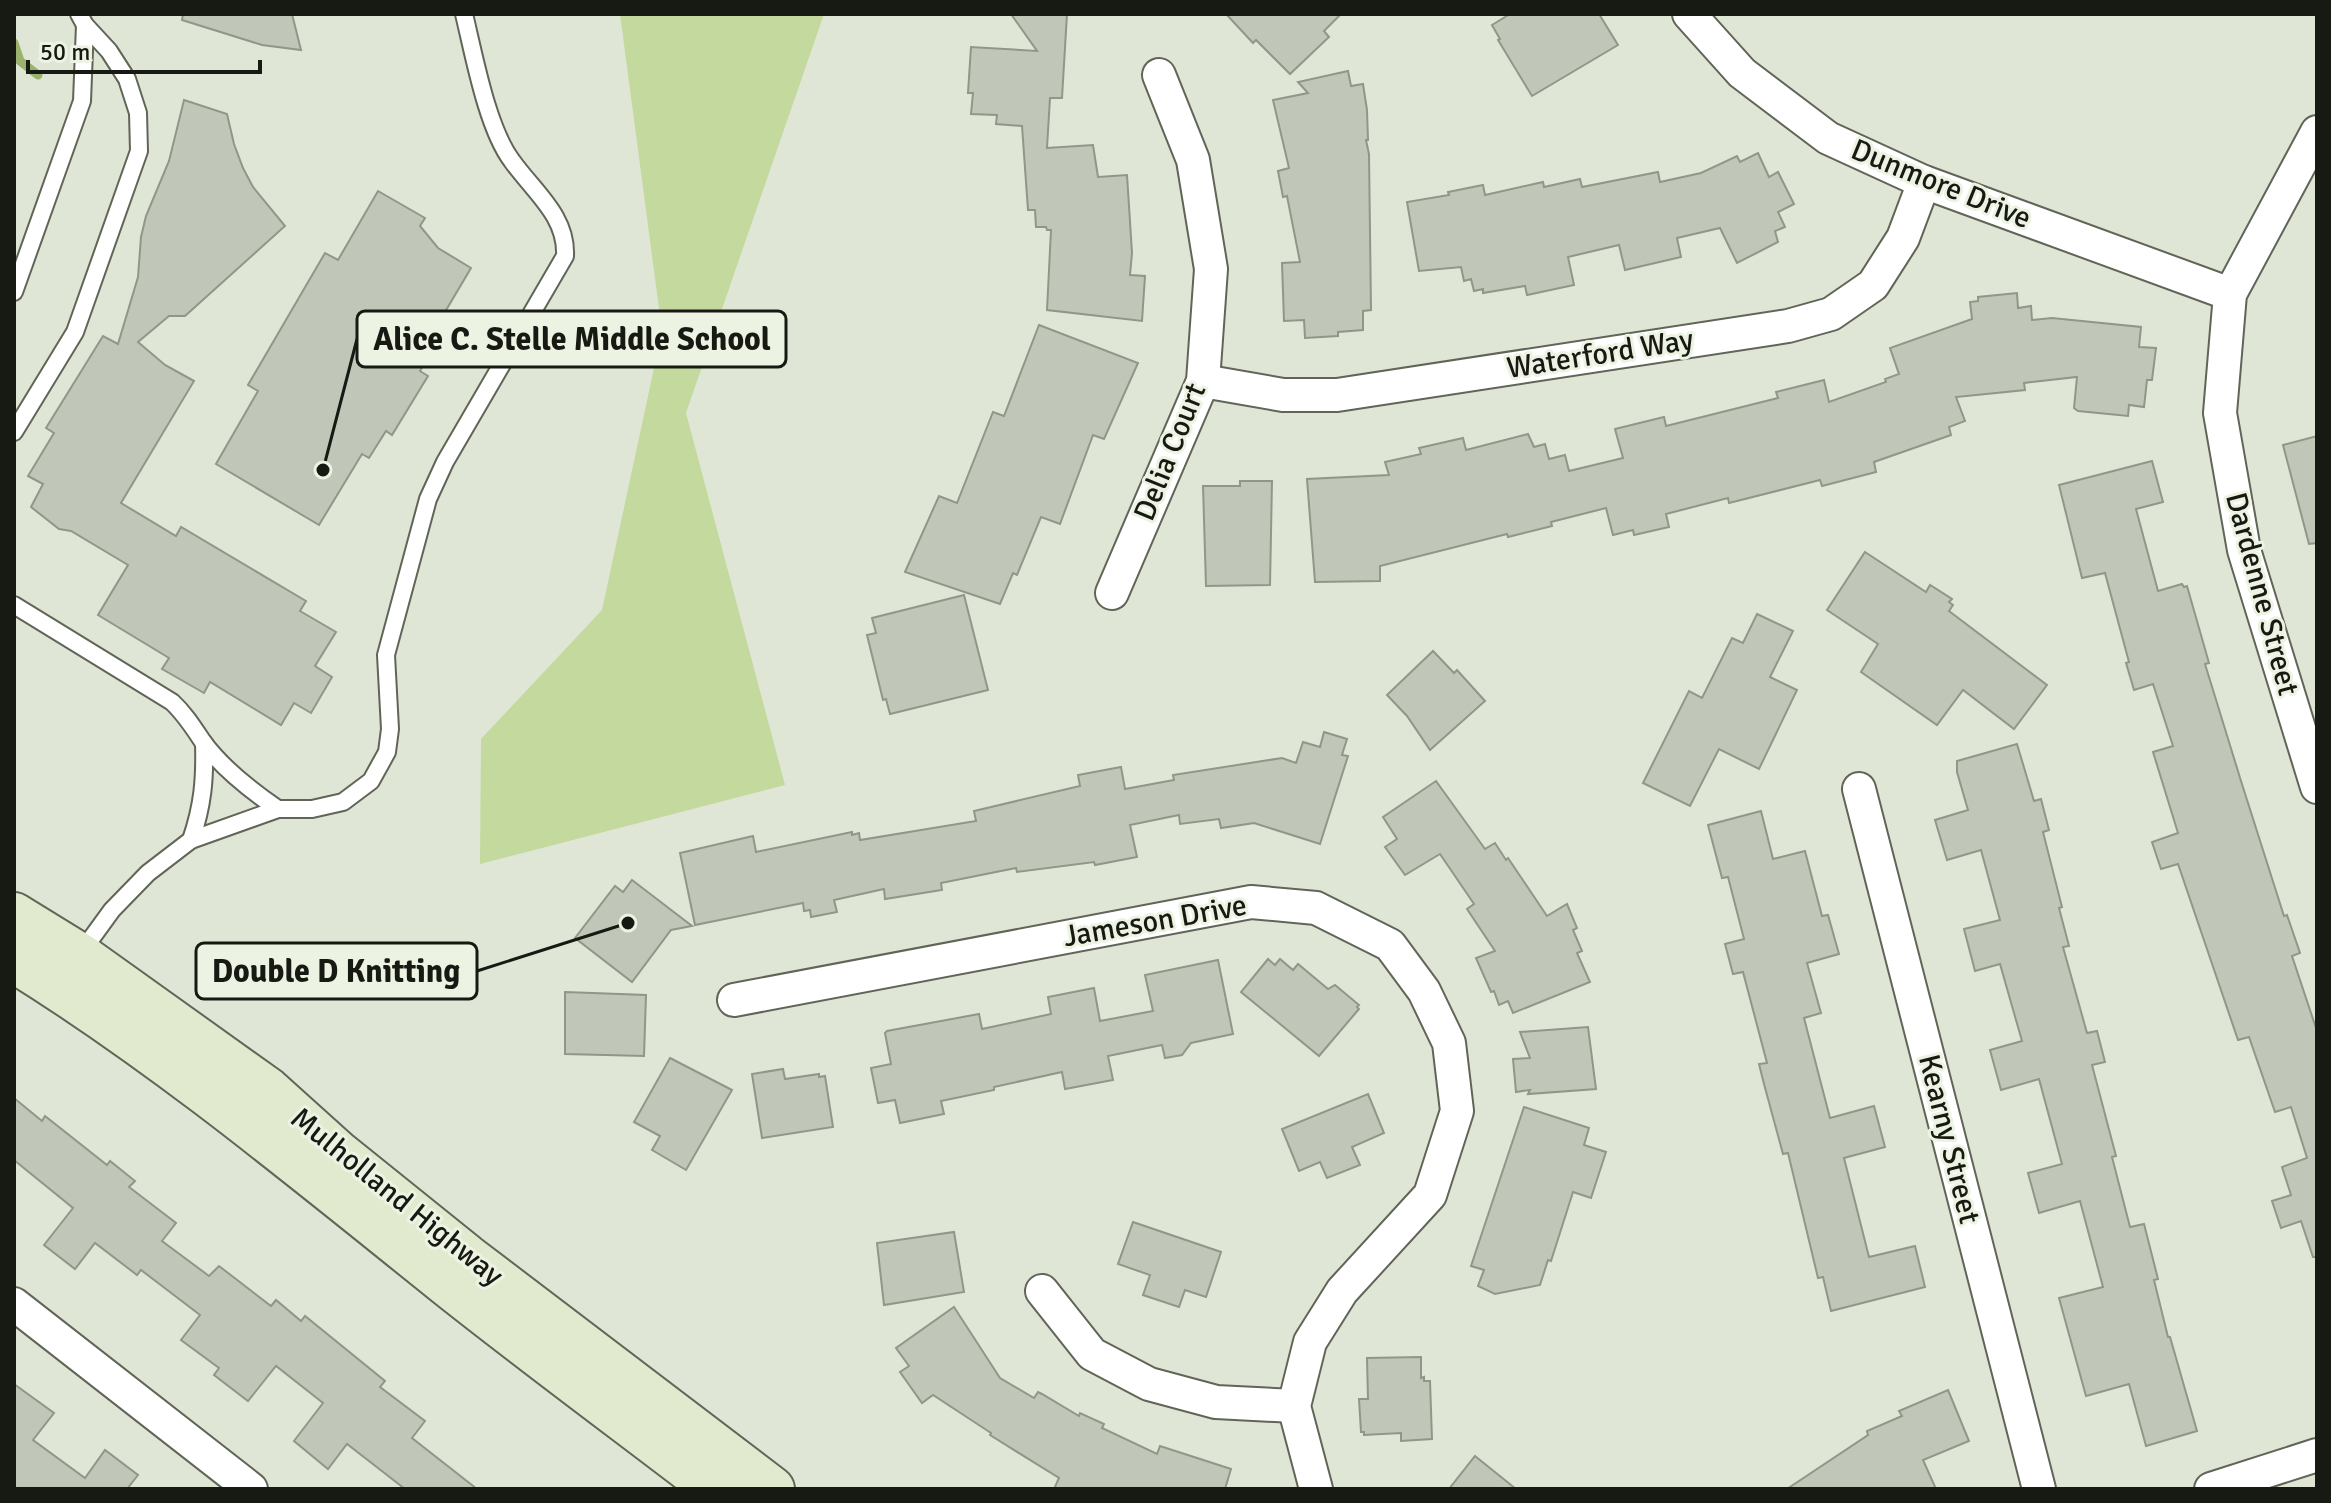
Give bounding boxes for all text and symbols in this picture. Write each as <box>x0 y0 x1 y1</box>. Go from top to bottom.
scale bar <box>28 24 260 74</box>
text: 50 m <box>40 37 90 67</box>
street label: Dunmore Drive <box>1846 131 2036 237</box>
callout: Alice C. Stelle Middle School <box>357 311 786 367</box>
text: Alice C. Stelle Middle School <box>373 320 771 359</box>
street label: Waterford Way <box>1504 321 1696 387</box>
street label: Delia Court <box>1126 378 1214 526</box>
street label: Dardenne Street <box>2217 488 2307 700</box>
street label: Jameson Drive <box>1060 887 1250 955</box>
callout: Double D Knitting <box>196 943 477 999</box>
text: Double D Knitting <box>212 952 460 991</box>
street label: Kearny Street <box>1910 1050 1988 1228</box>
street label: Mulholland Highway <box>283 1100 511 1294</box>

